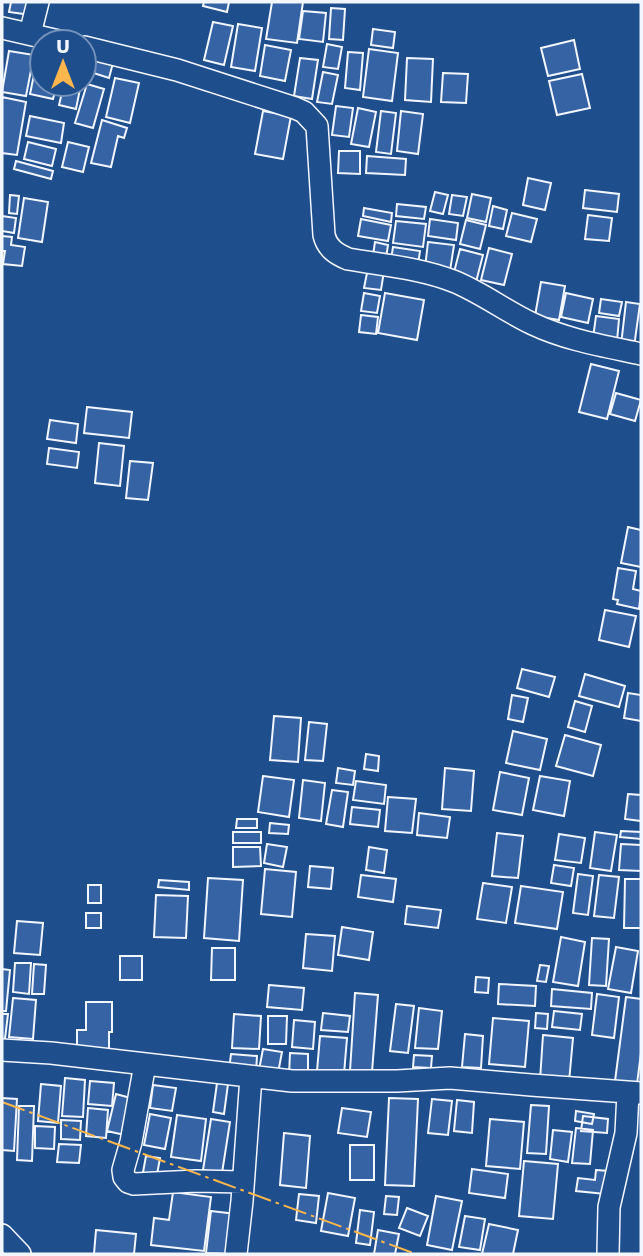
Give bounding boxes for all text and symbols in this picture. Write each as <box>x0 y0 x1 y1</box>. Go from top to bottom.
north arrow <box>28 28 98 98</box>
text: U <box>56 35 70 58</box>

